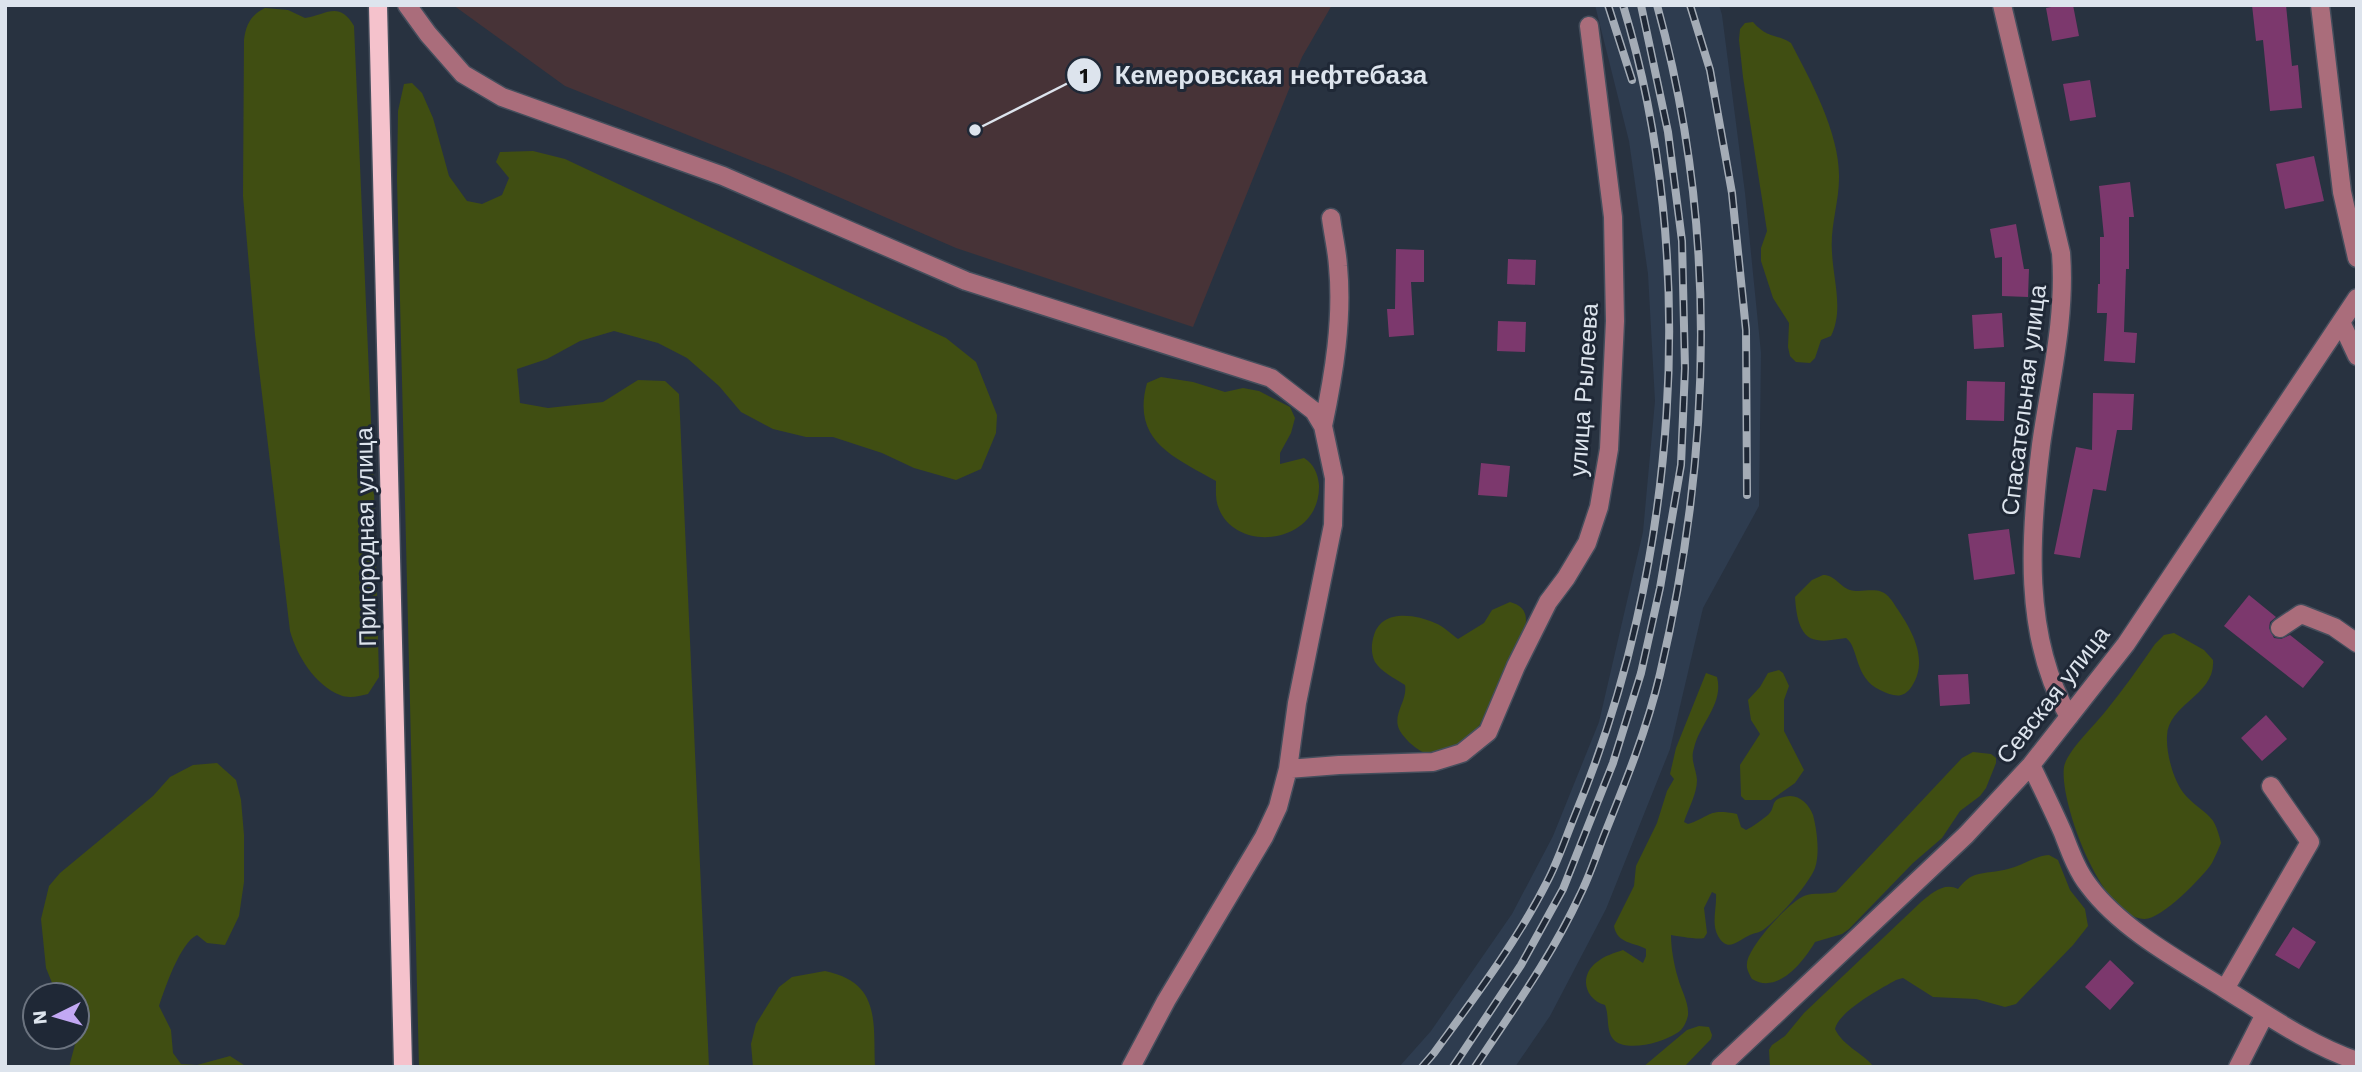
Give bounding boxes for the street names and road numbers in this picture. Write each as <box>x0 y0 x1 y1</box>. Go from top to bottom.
street label: Спасательная улица <box>1996 282 2052 517</box>
street label: улица Рылеева <box>1564 302 1604 478</box>
street label: Пригородная улица <box>350 426 382 647</box>
street label: Севская улица <box>1991 620 2116 769</box>

